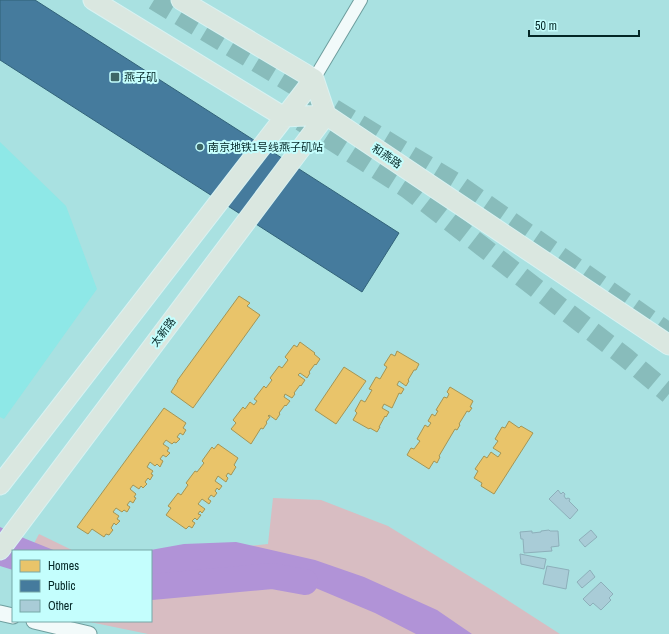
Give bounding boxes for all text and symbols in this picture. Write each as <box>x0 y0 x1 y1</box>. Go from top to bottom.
scale bar <box>529 12 639 38</box>
text: 50 m <box>535 18 557 34</box>
place label: 燕子矶 <box>124 70 157 84</box>
marker: 燕子矶 <box>109 71 121 83</box>
place label: 南京地铁1号线燕子矶站 <box>208 140 323 154</box>
street label: 和燕路 <box>369 141 405 171</box>
marker: 南京地铁1号线燕子矶站 <box>195 142 205 152</box>
street label: 太新路 <box>147 315 179 349</box>
legend <box>12 550 152 622</box>
text: Homes <box>48 558 79 574</box>
text: Public <box>48 578 75 594</box>
text: Other <box>48 598 73 614</box>

